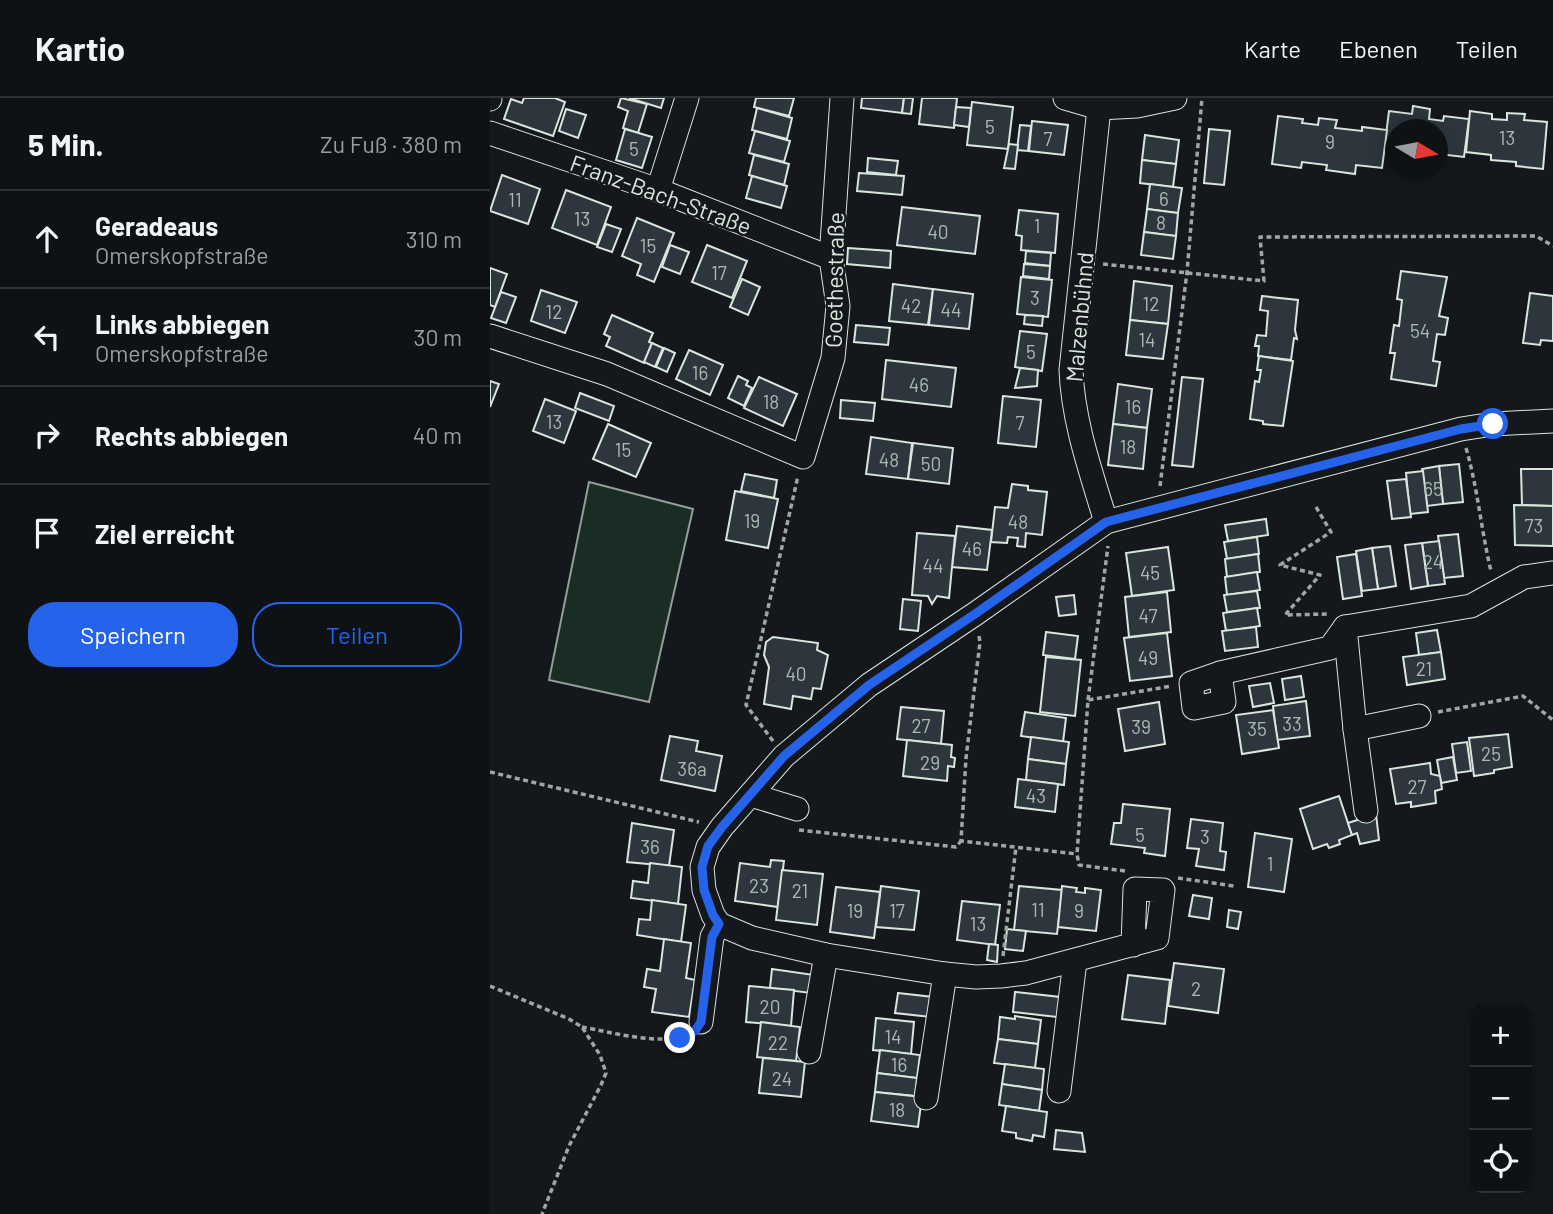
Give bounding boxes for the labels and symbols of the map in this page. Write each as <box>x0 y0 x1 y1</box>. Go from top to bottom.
house number: 5 <box>985 115 995 138</box>
north arrow <box>1385 119 1448 182</box>
house number: 13 <box>1499 126 1515 149</box>
house number: 7 <box>1044 127 1053 150</box>
house number: 9 <box>1325 130 1335 153</box>
house number: 5 <box>629 137 639 160</box>
street label: Franz-Bach-Straße <box>567 148 755 240</box>
house number: 6 <box>1159 187 1169 210</box>
house number: 11 <box>508 188 522 211</box>
house number: 13 <box>574 207 590 230</box>
house number: 8 <box>1156 211 1166 234</box>
street label: Goethestraße <box>819 212 849 348</box>
house number: 1 <box>1034 214 1040 237</box>
house number: 40 <box>927 220 949 243</box>
house number: 15 <box>640 234 656 257</box>
street label: Malzenbühnd <box>1059 251 1099 383</box>
house number: 17 <box>711 261 727 284</box>
house number: 3 <box>1030 286 1040 309</box>
house number: 12 <box>1143 292 1159 315</box>
house number: 42 <box>901 294 921 317</box>
house number: 44 <box>941 298 961 321</box>
house number: 12 <box>546 300 562 323</box>
house number: 54 <box>1410 319 1430 342</box>
house number: 14 <box>1138 328 1156 351</box>
house number: 5 <box>1026 340 1036 363</box>
house number: 16 <box>692 361 708 384</box>
house number: 46 <box>909 373 929 396</box>
house number: 18 <box>763 390 779 413</box>
house number: 16 <box>1125 395 1141 418</box>
route start <box>1477 408 1508 439</box>
house number: 13 <box>546 410 562 433</box>
house number: 7 <box>1016 411 1025 434</box>
house number: 18 <box>1120 435 1136 458</box>
house number: 15 <box>615 438 631 461</box>
house number: 48 <box>879 448 899 471</box>
house number: 50 <box>921 452 941 475</box>
house number: 65 <box>1423 477 1443 500</box>
house number: 19 <box>744 509 760 532</box>
house number: 48 <box>1008 510 1028 533</box>
house number: 73 <box>1525 514 1543 537</box>
house number: 46 <box>962 537 982 560</box>
house number: 24 <box>1423 550 1443 573</box>
house number: 44 <box>923 554 943 577</box>
house number: 45 <box>1140 561 1160 584</box>
house number: 47 <box>1139 604 1157 627</box>
house number: 49 <box>1138 646 1158 669</box>
house number: 21 <box>1416 657 1432 680</box>
house number: 40 <box>785 662 807 685</box>
house number: 33 <box>1282 712 1302 735</box>
house number: 27 <box>911 714 931 737</box>
house number: 39 <box>1131 715 1151 738</box>
house number: 35 <box>1247 717 1267 740</box>
house number: 25 <box>1481 742 1501 765</box>
house number: 29 <box>920 751 940 774</box>
house number: 36a <box>677 757 707 780</box>
house number: 27 <box>1407 775 1427 798</box>
house number: 43 <box>1026 784 1046 807</box>
house number: 5 <box>1135 823 1145 846</box>
house number: 3 <box>1200 825 1210 848</box>
house number: 36 <box>640 835 660 858</box>
house number: 1 <box>1267 852 1273 875</box>
house number: 23 <box>749 874 769 897</box>
house number: 21 <box>792 879 808 902</box>
house number: 11 <box>1031 898 1045 921</box>
house number: 19 <box>847 899 863 922</box>
house number: 17 <box>889 899 905 922</box>
house number: 9 <box>1074 899 1084 922</box>
house number: 13 <box>970 912 986 935</box>
house number: 2 <box>1191 977 1201 1000</box>
house number: 20 <box>760 995 780 1018</box>
route end <box>664 1022 695 1053</box>
house number: 14 <box>884 1025 902 1048</box>
house number: 22 <box>768 1031 788 1054</box>
house number: 16 <box>891 1053 907 1076</box>
house number: 24 <box>772 1067 792 1090</box>
house number: 18 <box>889 1098 905 1121</box>

